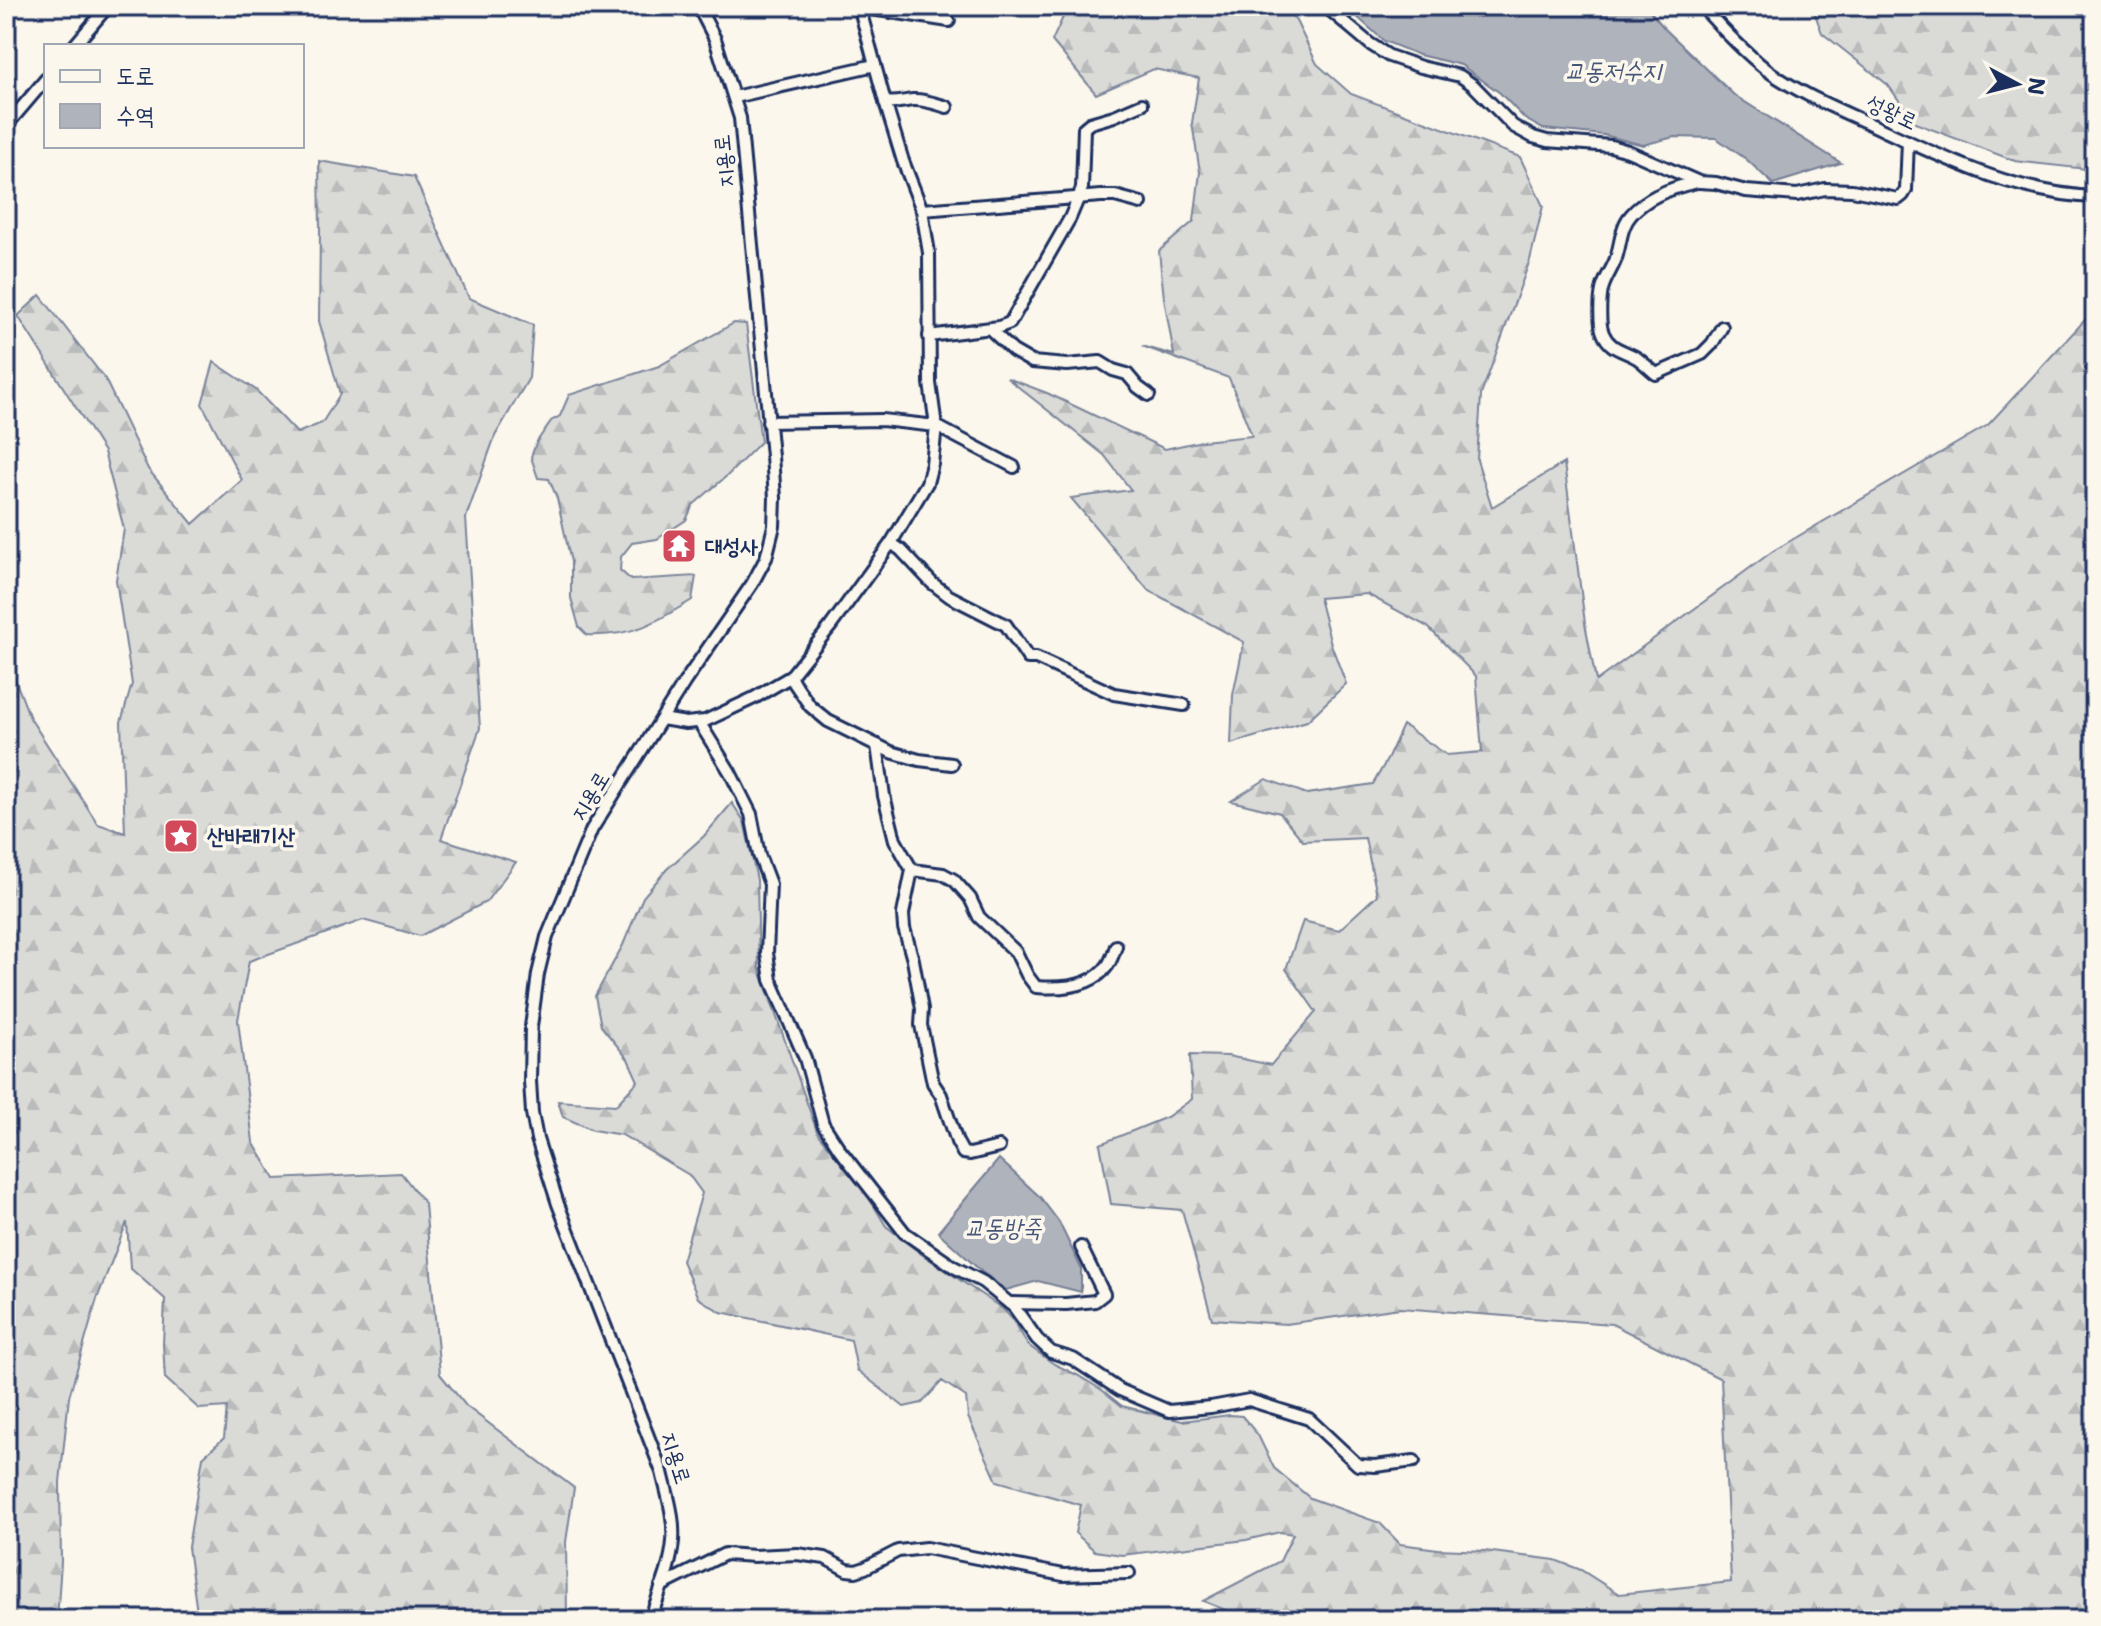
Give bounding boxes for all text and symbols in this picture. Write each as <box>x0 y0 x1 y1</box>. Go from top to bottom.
legend <box>44 44 304 148</box>
north arrow <box>1977 44 2057 124</box>
water label: 교동저수지 <box>1565 55 1664 87</box>
text: 도로 <box>116 60 155 92</box>
text: N <box>2021 76 2052 97</box>
street label: 성왕로 <box>1862 88 1922 136</box>
text: 수역 <box>116 100 155 132</box>
street label: 지용로 <box>707 133 741 189</box>
temple icon: 대성사 <box>660 527 698 565</box>
place label: 대성사 <box>705 532 758 561</box>
street label: 지용로 <box>564 766 616 826</box>
place icon: 산바래기산 <box>162 817 200 855</box>
place label: 산바래기산 <box>206 822 296 851</box>
water label: 교동방죽 <box>964 1212 1042 1244</box>
street label: 지용로 <box>654 1428 698 1488</box>

